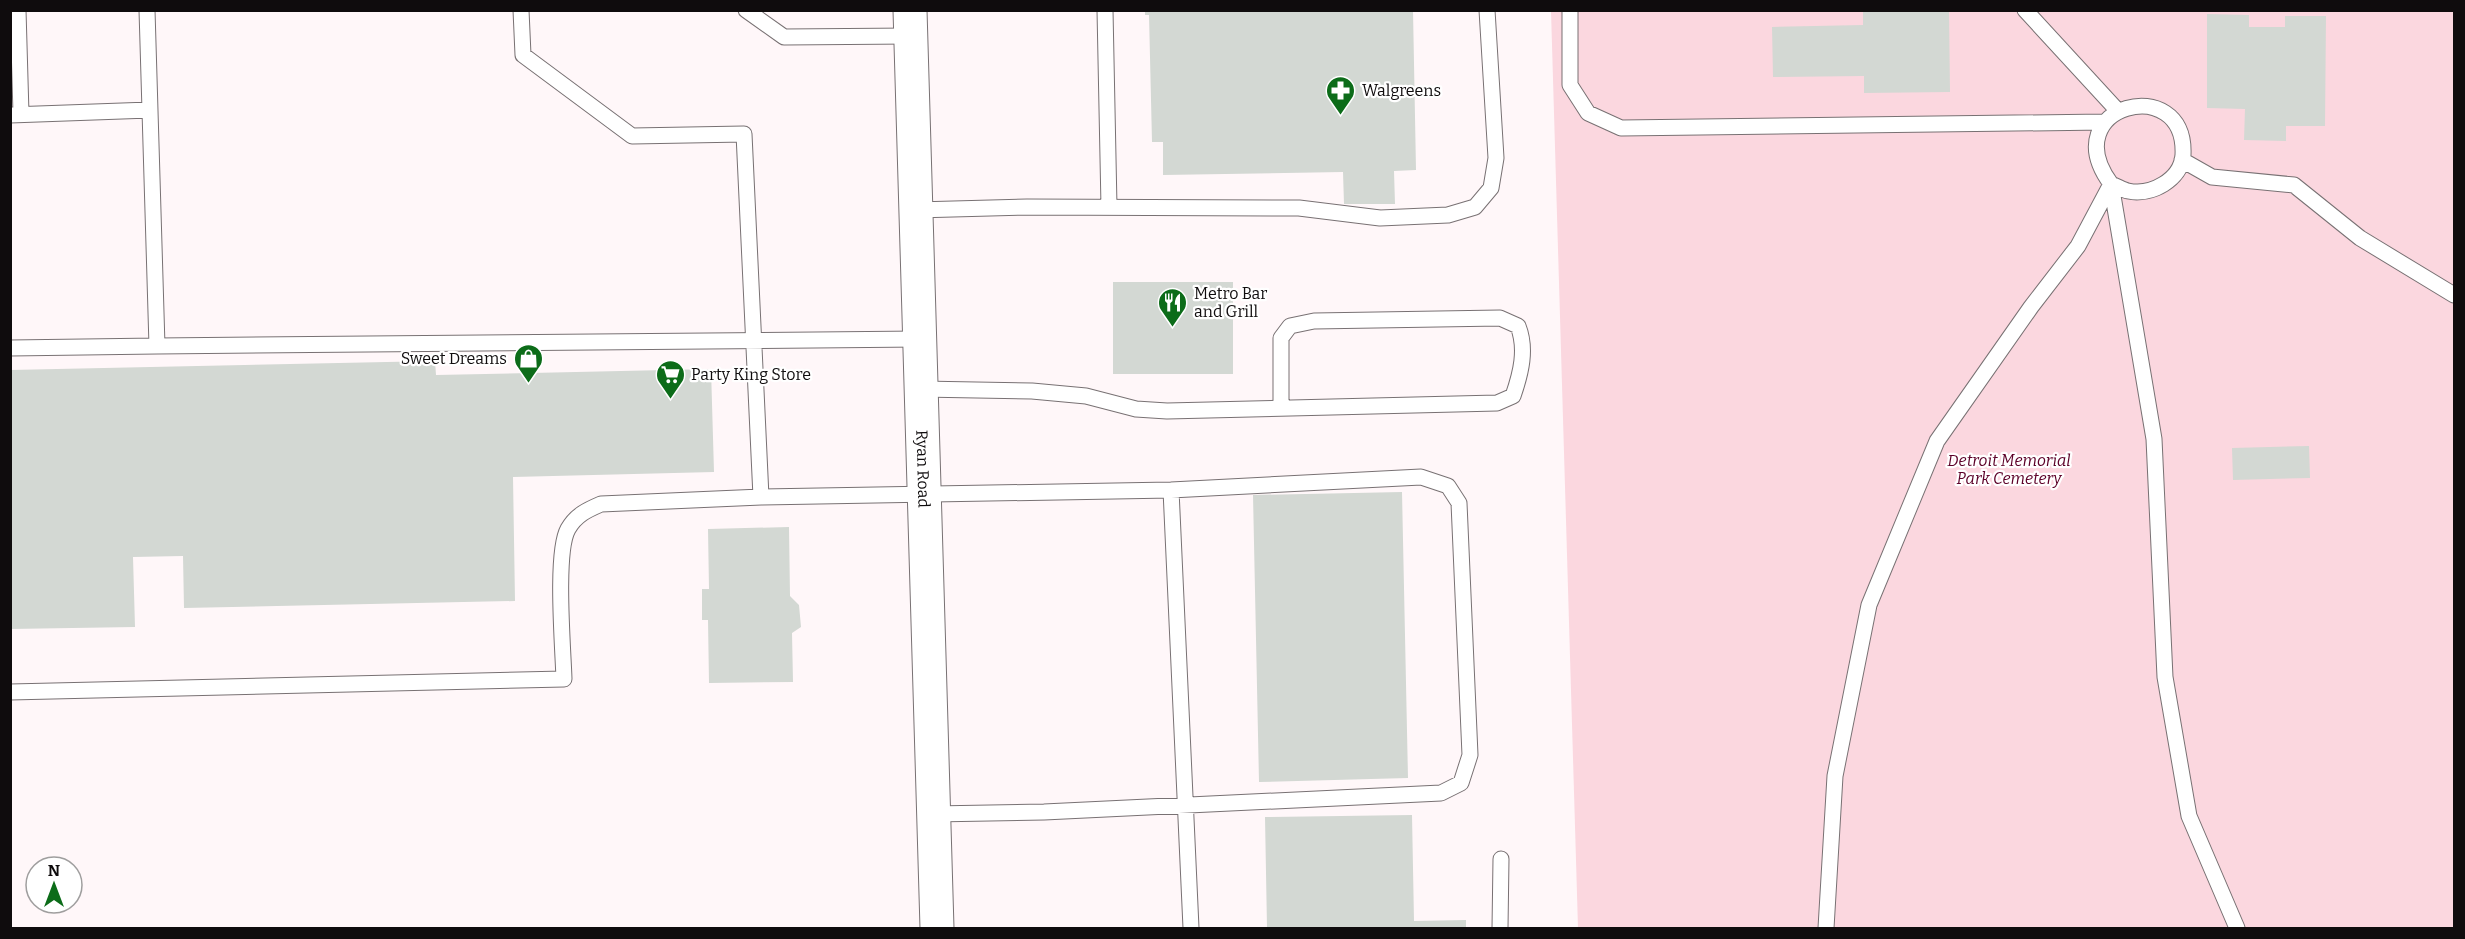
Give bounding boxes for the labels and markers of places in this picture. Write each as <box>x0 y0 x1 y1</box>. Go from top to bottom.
pharmacy icon: Walgreens <box>1325 74 1357 116</box>
place label: Walgreens <box>1362 81 1441 100</box>
place label: Metro Bar and Grill <box>1194 284 1267 321</box>
restaurant icon: Metro Bar and Grill <box>1157 286 1189 328</box>
shop icon: Sweet Dreams <box>512 342 544 384</box>
place label: Sweet Dreams <box>401 349 507 368</box>
supermarket icon: Party King Store <box>654 358 686 400</box>
place label: Party King Store <box>691 365 811 384</box>

